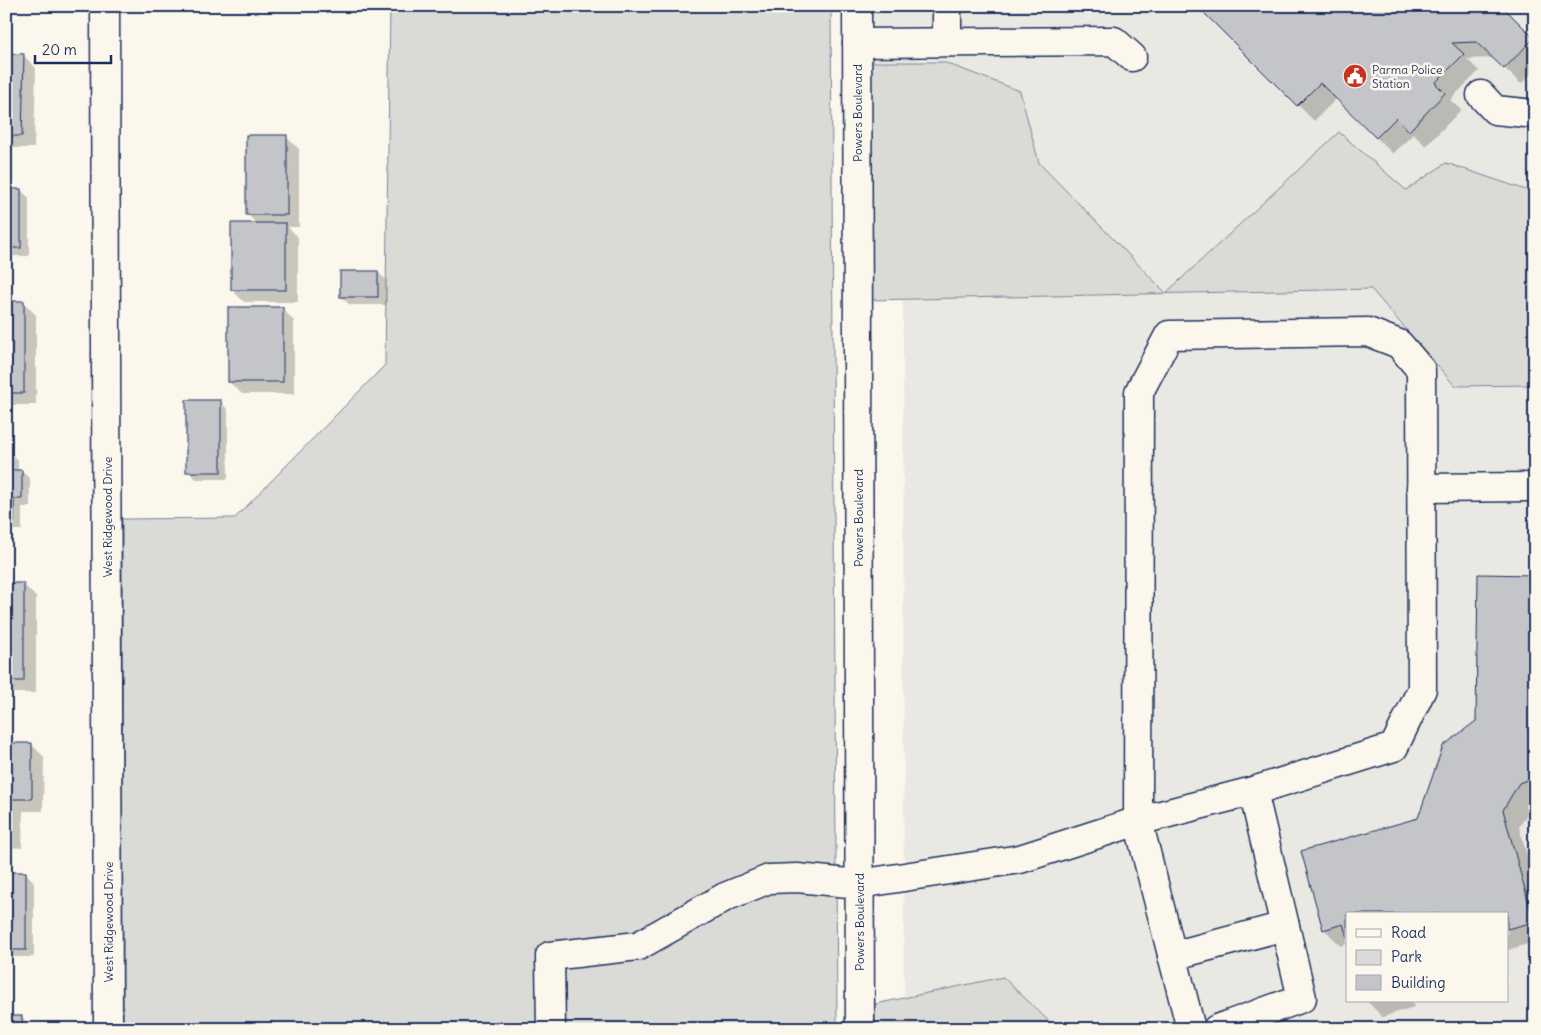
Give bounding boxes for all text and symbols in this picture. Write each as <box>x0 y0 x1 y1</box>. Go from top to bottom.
scale bar <box>35 32 111 64</box>
text: 20 m <box>42 40 77 59</box>
place label: Parma Police Station <box>1372 62 1442 91</box>
public building icon: Parma Police Station <box>1342 63 1368 89</box>
street label: Powers Boulevard <box>850 64 865 162</box>
street label: West Ridgewood Drive <box>100 456 115 578</box>
street label: Powers Boulevard <box>851 469 866 567</box>
street label: West Ridgewood Drive <box>101 861 116 983</box>
street label: Powers Boulevard <box>852 873 867 971</box>
legend <box>1346 912 1508 1002</box>
text: Road <box>1391 923 1426 942</box>
text: Park <box>1391 947 1422 966</box>
text: Building <box>1391 973 1446 992</box>

